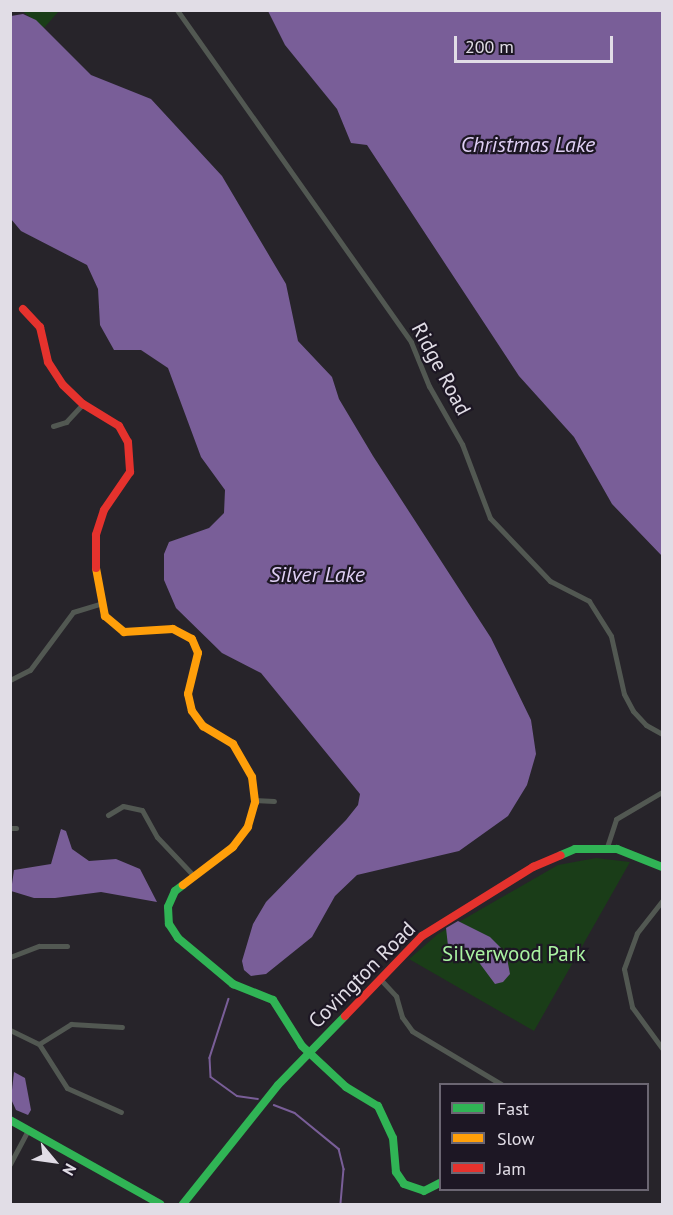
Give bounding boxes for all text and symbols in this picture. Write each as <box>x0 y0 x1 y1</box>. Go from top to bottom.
scale bar <box>457 24 616 62</box>
text: 200 m <box>465 35 514 58</box>
water label: Christmas Lake <box>461 132 595 158</box>
street label: Ridge Road <box>406 318 476 420</box>
water label: Silver Lake <box>269 562 365 588</box>
street label: Covington Road <box>303 916 421 1034</box>
park label: Silverwood Park <box>442 941 586 967</box>
legend <box>439 1083 649 1191</box>
text: Fast <box>497 1097 529 1120</box>
text: Slow <box>497 1127 535 1150</box>
north arrow <box>24 1131 84 1191</box>
text: Jam <box>497 1157 526 1180</box>
text: N <box>58 1160 81 1179</box>

